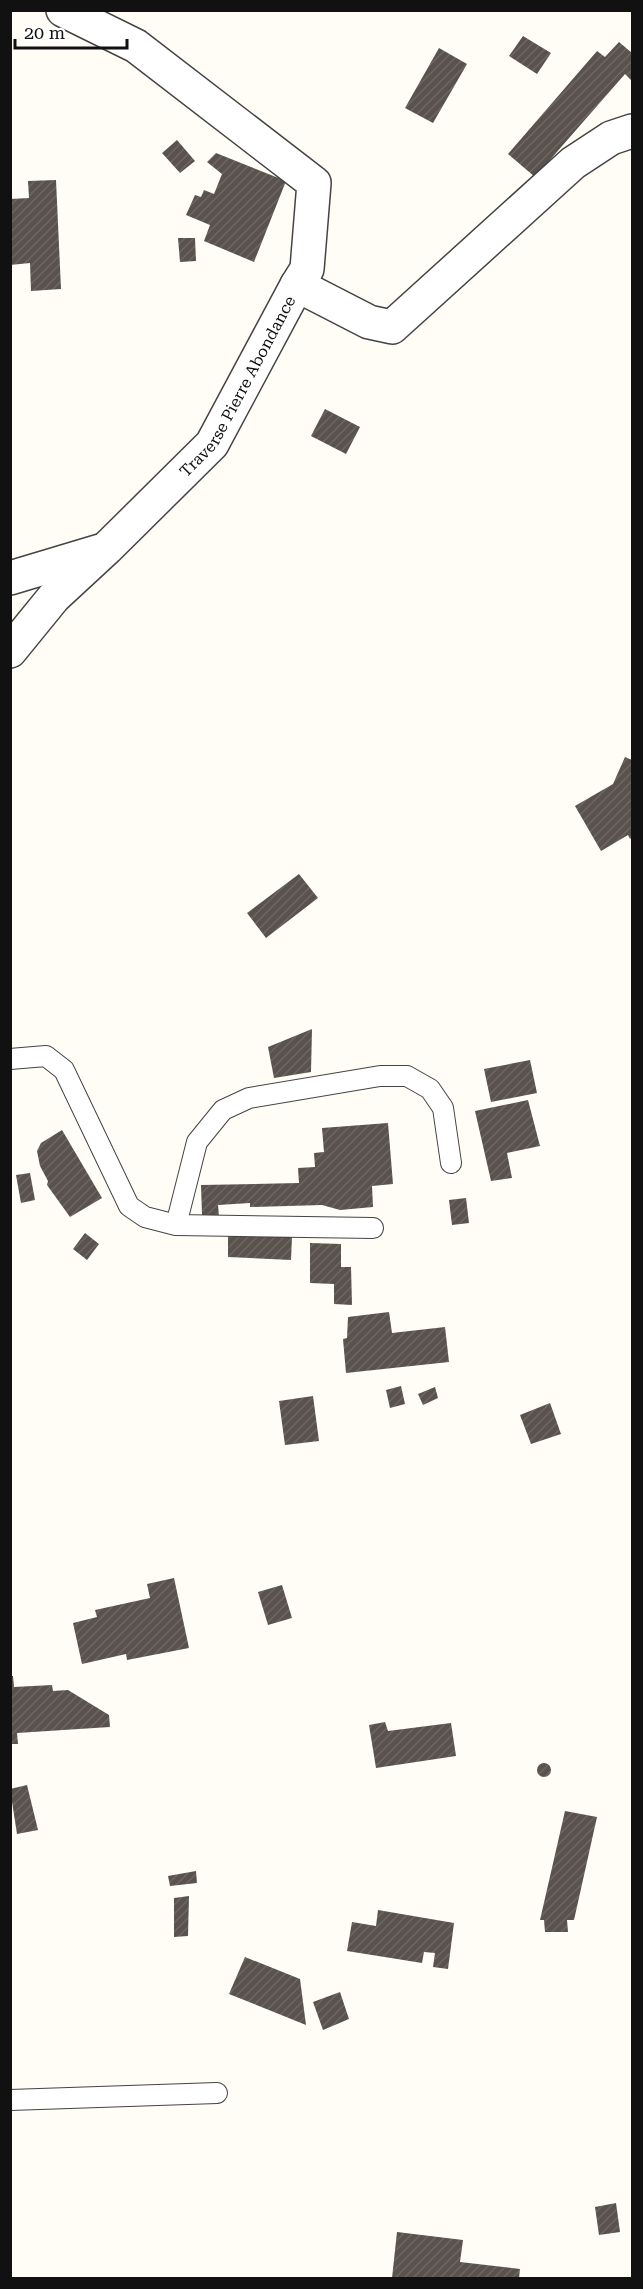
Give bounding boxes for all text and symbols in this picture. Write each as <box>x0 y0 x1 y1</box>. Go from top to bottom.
scale bar <box>15 12 128 50</box>
text: 20 m <box>24 22 65 43</box>
street label: Traverse Pierre Abondance <box>175 292 299 480</box>

